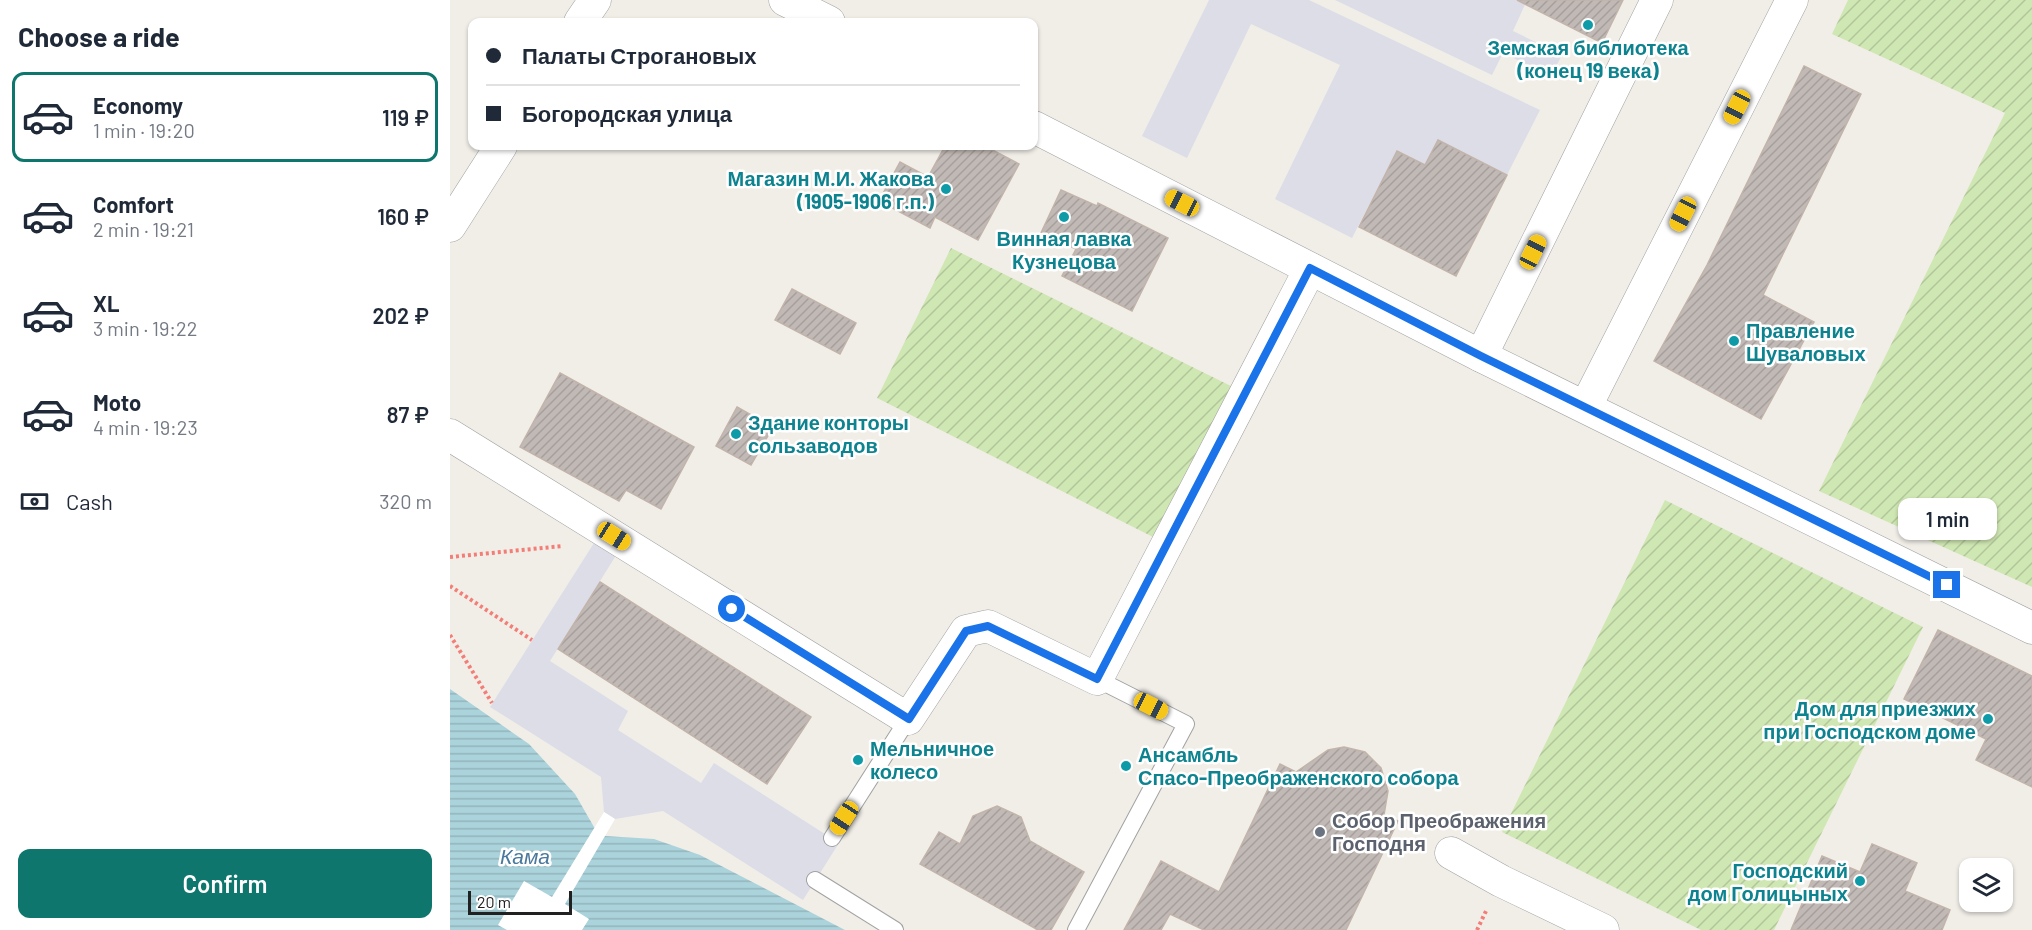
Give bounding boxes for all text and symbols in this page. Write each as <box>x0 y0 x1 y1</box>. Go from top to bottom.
marker: Земская библиотека (конец 19 века) <box>1581 18 1595 32</box>
text: Choose a ride <box>18 20 180 52</box>
place label: Земская библиотека (конец 19 века) <box>1487 35 1689 82</box>
text: Палаты Строгановых <box>522 42 756 68</box>
car <box>1721 87 1753 127</box>
icon: car <box>21 90 75 144</box>
text: Economy <box>93 92 183 118</box>
text: Богородская улица <box>522 100 732 126</box>
text: 119 ₽ <box>382 104 429 130</box>
text: 1 min · 19:20 <box>93 118 195 142</box>
place label: Магазин М.И. Жакова (1905-1906 г.п.) <box>728 166 935 213</box>
marker: Магазин М.И. Жакова (1905-1906 г.п.) <box>939 182 953 196</box>
car <box>1162 187 1202 219</box>
icon: car <box>21 189 75 243</box>
text: Comfort <box>93 191 174 217</box>
car <box>1667 194 1699 234</box>
text: 160 ₽ <box>377 203 429 229</box>
marker: Винная лавка Кузнецова <box>1057 210 1071 224</box>
text: 2 min · 19:21 <box>93 217 194 241</box>
place label: Винная лавка Кузнецова <box>997 226 1132 273</box>
car <box>1517 232 1549 272</box>
icon: car <box>21 288 75 342</box>
text: XL <box>93 290 119 316</box>
text: 202 ₽ <box>372 302 429 328</box>
text: 3 min · 19:22 <box>93 316 198 340</box>
place label: Правление Шуваловых <box>1746 318 1866 365</box>
marker: Правление Шуваловых <box>1727 334 1741 348</box>
icon: car <box>21 387 75 441</box>
text: Moto <box>93 389 141 415</box>
text: 87 ₽ <box>387 401 429 427</box>
place label: Здание конторы сользаводов <box>748 410 909 457</box>
text: 4 min · 19:23 <box>93 415 198 439</box>
marker: Здание конторы сользаводов <box>729 427 743 441</box>
icon: cash <box>18 485 51 518</box>
text: Cash <box>66 488 113 514</box>
text: 320 m <box>379 489 432 513</box>
callout: 1 min <box>1898 498 1996 540</box>
text: 1 min <box>1926 507 1969 531</box>
car <box>594 519 634 553</box>
route end <box>1933 571 1960 598</box>
route start <box>718 595 745 622</box>
car <box>1131 690 1171 722</box>
place label: Дом для приезжих при Господском доме <box>1763 696 1976 743</box>
marker: Дом для приезжих при Господском доме <box>1981 712 1995 726</box>
place label: Мельничное колесо <box>870 736 994 783</box>
place label: Ансамбль Спасо-Преображенского собора <box>1138 742 1459 789</box>
marker: Мельничное колесо <box>851 753 865 767</box>
marker: Ансамбль Спасо-Преображенского собора <box>1119 759 1133 773</box>
car <box>827 798 861 838</box>
place label: Собор Преображения Господня <box>1332 808 1546 855</box>
marker: Собор Преображения Господня <box>1313 825 1327 839</box>
water label: Кама <box>500 843 550 868</box>
button: Confirm <box>18 849 432 918</box>
place label: Господский дом Голицыных <box>1688 858 1848 905</box>
map controls <box>1959 858 2013 912</box>
button: layers <box>1959 858 2013 912</box>
marker: Господский дом Голицыных <box>1853 874 1867 888</box>
scale bar <box>468 888 572 916</box>
text: 20 m <box>477 892 511 911</box>

